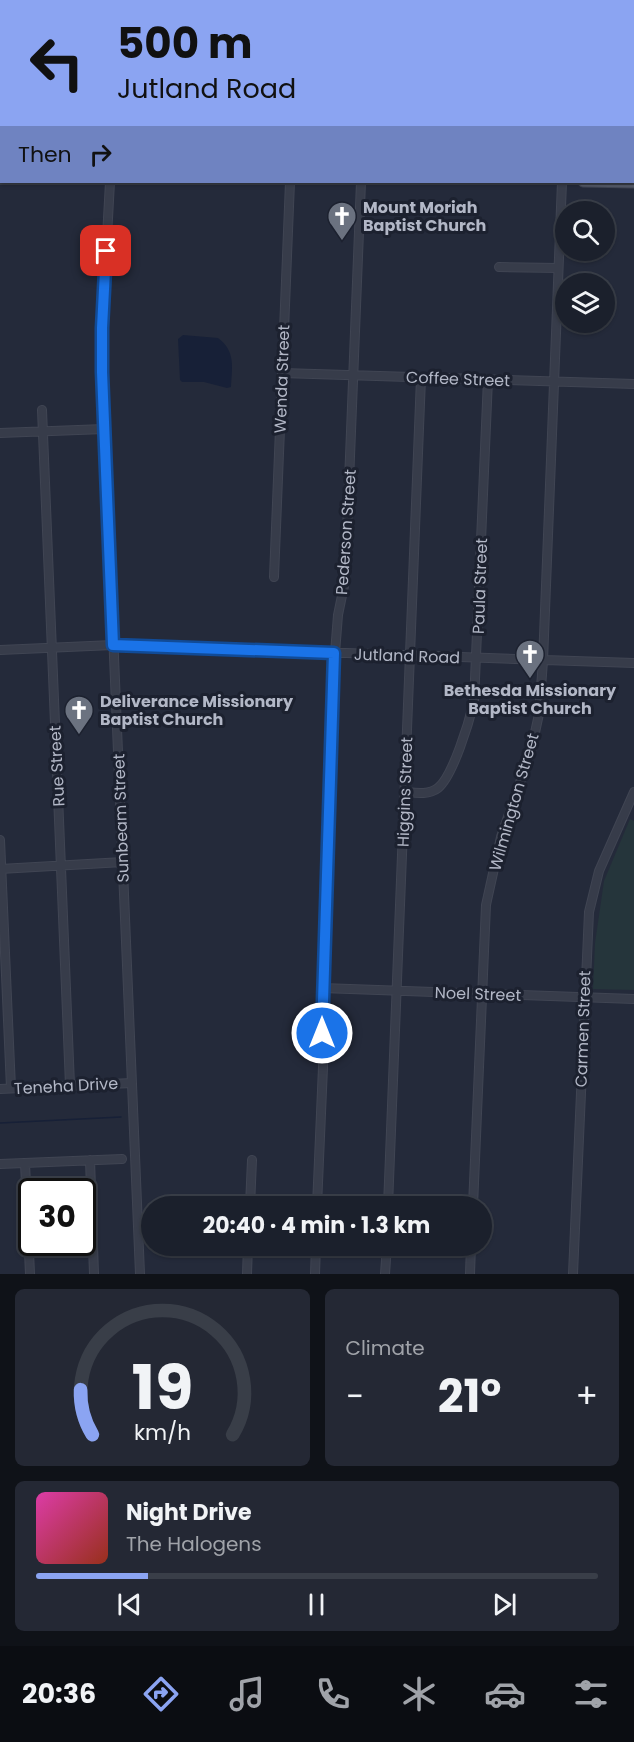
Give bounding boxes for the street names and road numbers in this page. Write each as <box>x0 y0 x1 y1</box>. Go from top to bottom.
street label: Wenda Street <box>269 324 295 434</box>
street label: Coffee Street <box>406 366 511 392</box>
street label: Pederson Street <box>330 468 362 596</box>
street label: Paula Street <box>467 537 493 634</box>
street label: Jutland Road <box>354 643 460 669</box>
street label: Rue Street <box>43 725 71 807</box>
street label: Wilmington Street <box>483 730 545 874</box>
street label: Higgins Street <box>392 736 418 848</box>
street label: Sunbeam Street <box>107 753 135 883</box>
street label: Carmen Street <box>569 970 597 1088</box>
street label: Noel Street <box>434 981 522 1007</box>
street label: Teneha Drive <box>13 1072 119 1100</box>

